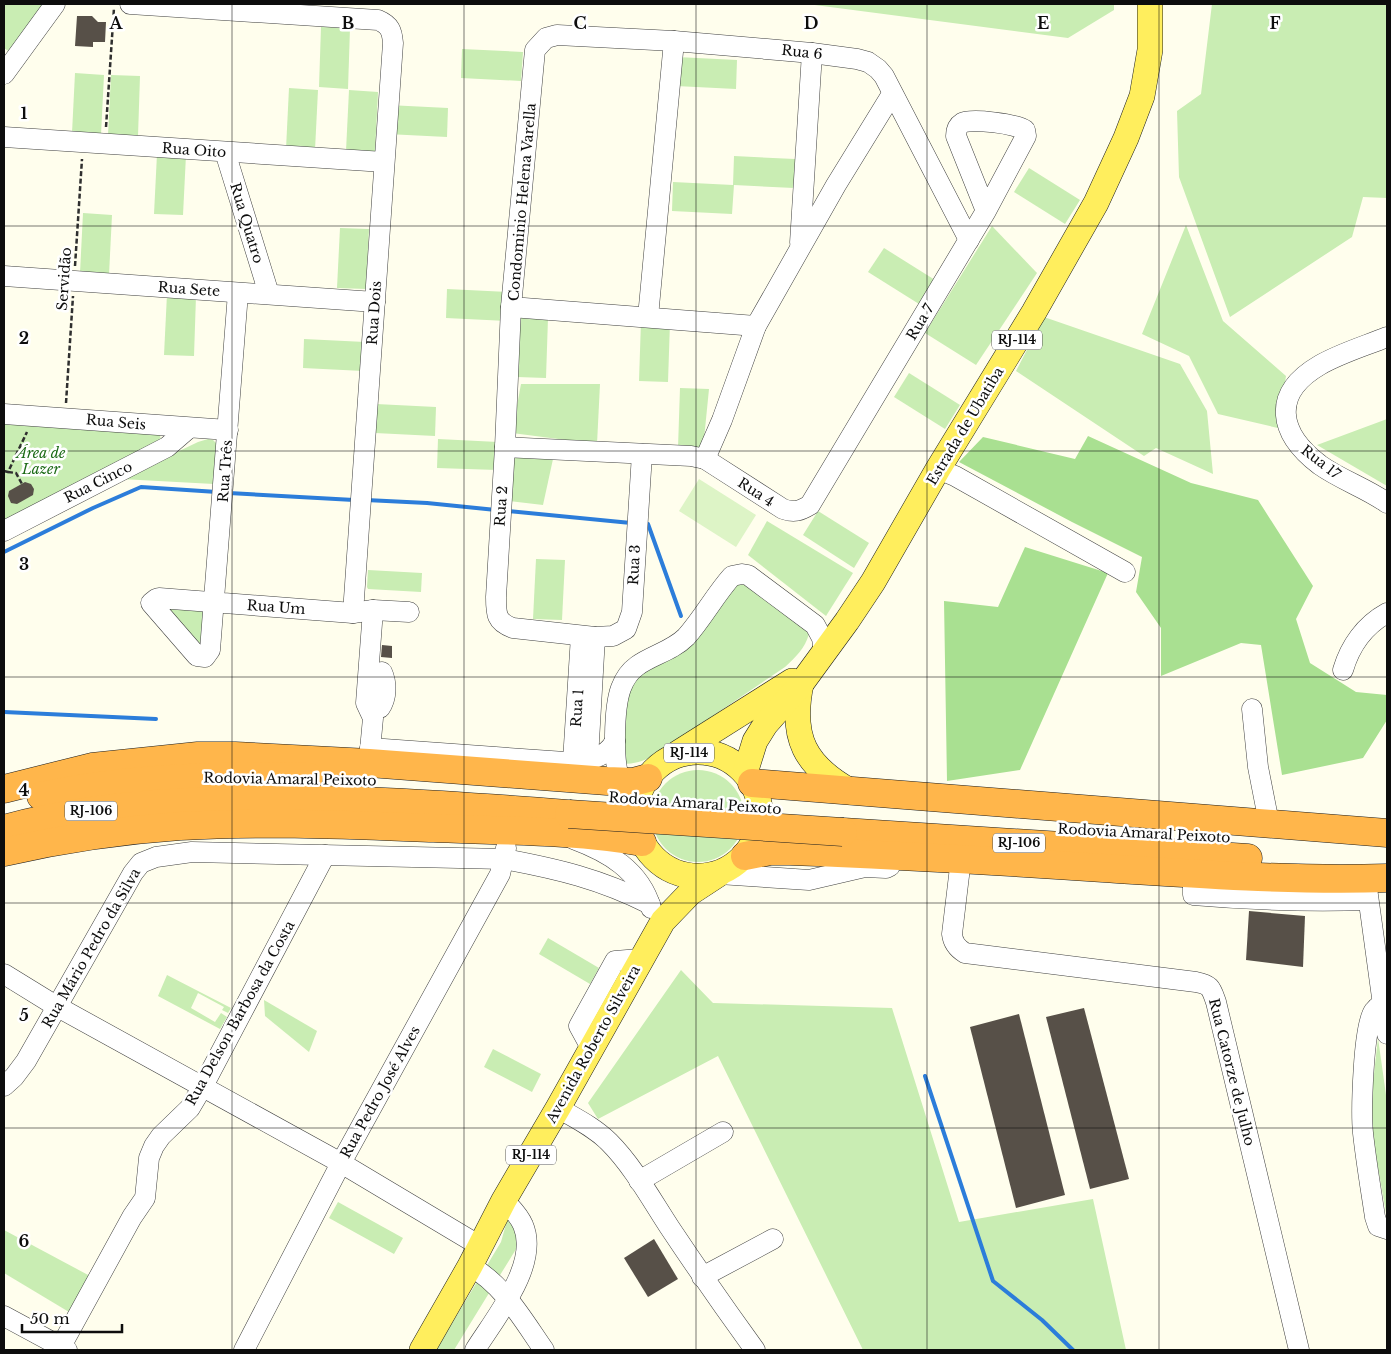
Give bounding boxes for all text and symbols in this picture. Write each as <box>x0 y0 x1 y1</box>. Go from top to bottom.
text: A <box>109 13 124 33</box>
text: B <box>342 13 355 33</box>
text: C <box>573 13 587 33</box>
text: D <box>804 13 818 33</box>
text: E <box>1037 13 1049 33</box>
text: F <box>1269 13 1281 33</box>
street label: Rua 6 <box>781 41 823 63</box>
street label: Condominio Helena Varella <box>504 102 540 302</box>
text: 1 <box>21 103 28 123</box>
street label: Rua Oito <box>161 139 227 161</box>
street label: Rua Quatro <box>226 180 268 266</box>
street label: Servidão <box>53 247 75 311</box>
street label: Rua Sete <box>157 278 221 300</box>
street label: Rua Dois <box>363 280 385 346</box>
street label: Rua 7 <box>902 300 938 343</box>
text: 2 <box>19 328 29 348</box>
road number: RJ-114 <box>992 330 1042 350</box>
street label: Estrada de Ubatiba <box>923 363 1008 488</box>
street label: Rua Seis <box>85 410 147 434</box>
street label: Rua Três <box>214 439 236 503</box>
street label: Rua 17 <box>1298 441 1345 484</box>
park label: Área de Lazer <box>15 444 66 478</box>
street label: Rua Cinco <box>61 457 135 507</box>
street label: Rua 4 <box>734 473 778 511</box>
street label: Rua 2 <box>491 485 511 527</box>
street label: Rua 3 <box>624 544 644 586</box>
text: 3 <box>19 554 29 574</box>
street label: Rua Um <box>246 596 306 618</box>
street label: Rua 1 <box>567 688 587 728</box>
road number: RJ-114 <box>664 744 714 762</box>
street label: Rodovia Amaral Peixoto <box>203 768 377 790</box>
text: 4 <box>19 780 29 800</box>
street label: Rodovia Amaral Peixoto <box>608 788 782 818</box>
road number: RJ-106 <box>65 801 117 820</box>
street label: Rodovia Amaral Peixoto <box>1057 819 1231 847</box>
road number: RJ-106 <box>993 834 1045 852</box>
street label: Rua Mário Pedro da Silva <box>38 865 144 1031</box>
street label: Rua Delson Barbosa da Costa <box>182 917 299 1109</box>
street label: Avenida Roberto Silveira <box>542 962 644 1127</box>
street label: Rua Catorze de Julho <box>1205 996 1259 1148</box>
text: 5 <box>19 1005 29 1025</box>
street label: Rua Pedro José Alves <box>336 1023 424 1161</box>
road number: RJ-114 <box>506 1146 556 1164</box>
text: 6 <box>19 1231 30 1251</box>
scale bar <box>22 1302 122 1334</box>
text: 50 m <box>30 1309 70 1328</box>

